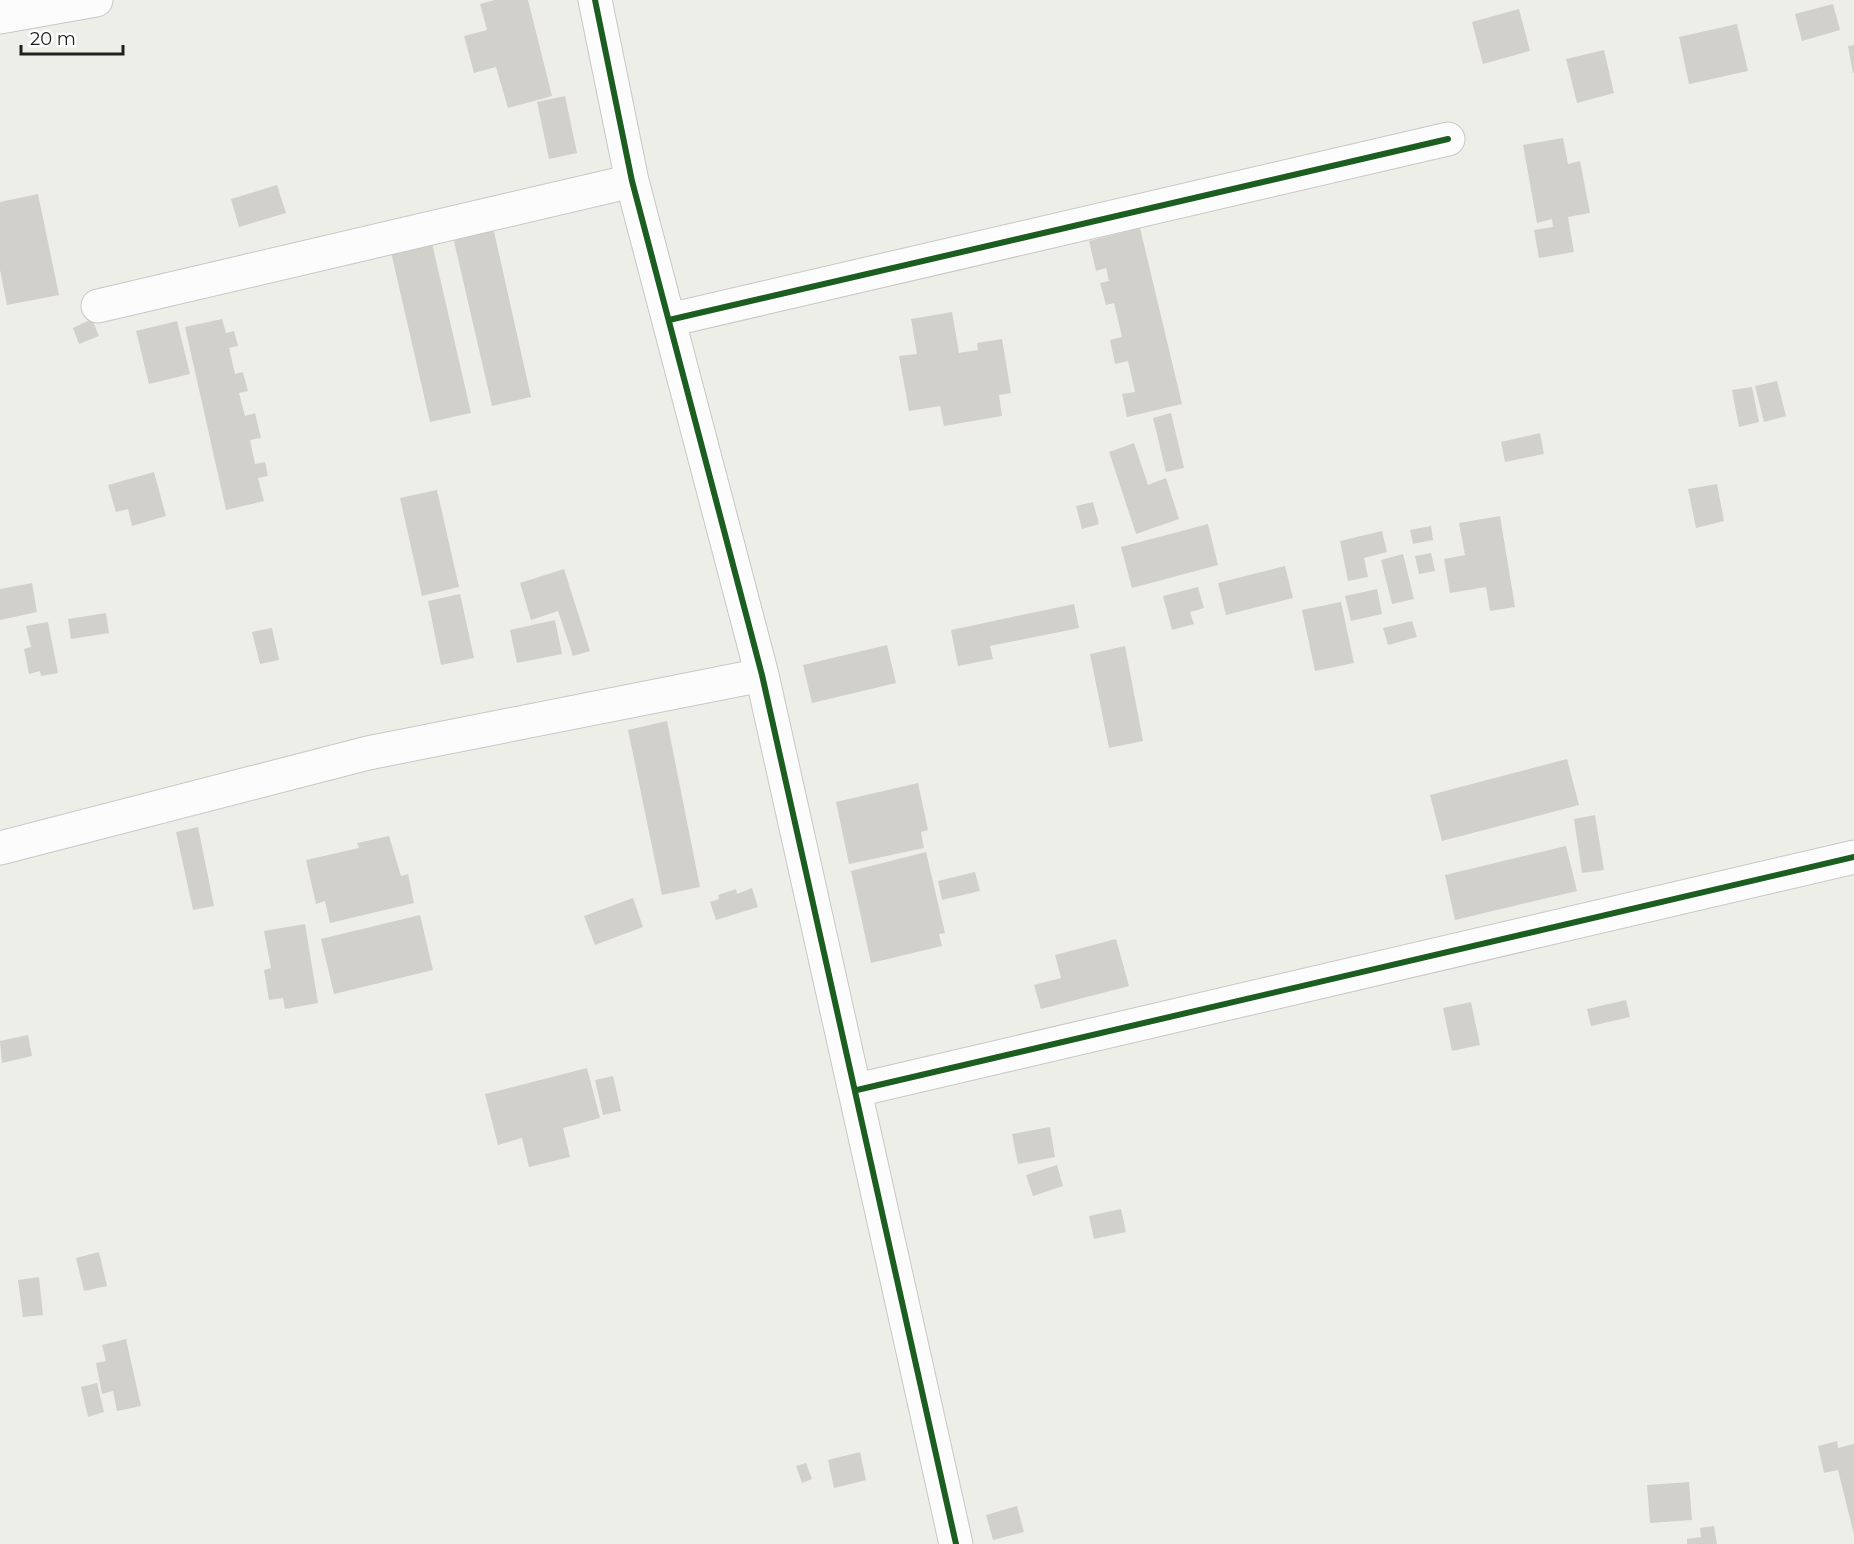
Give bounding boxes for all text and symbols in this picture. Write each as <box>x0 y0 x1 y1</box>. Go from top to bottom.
scale bar <box>21 18 123 56</box>
text: 20 m <box>30 28 76 50</box>

